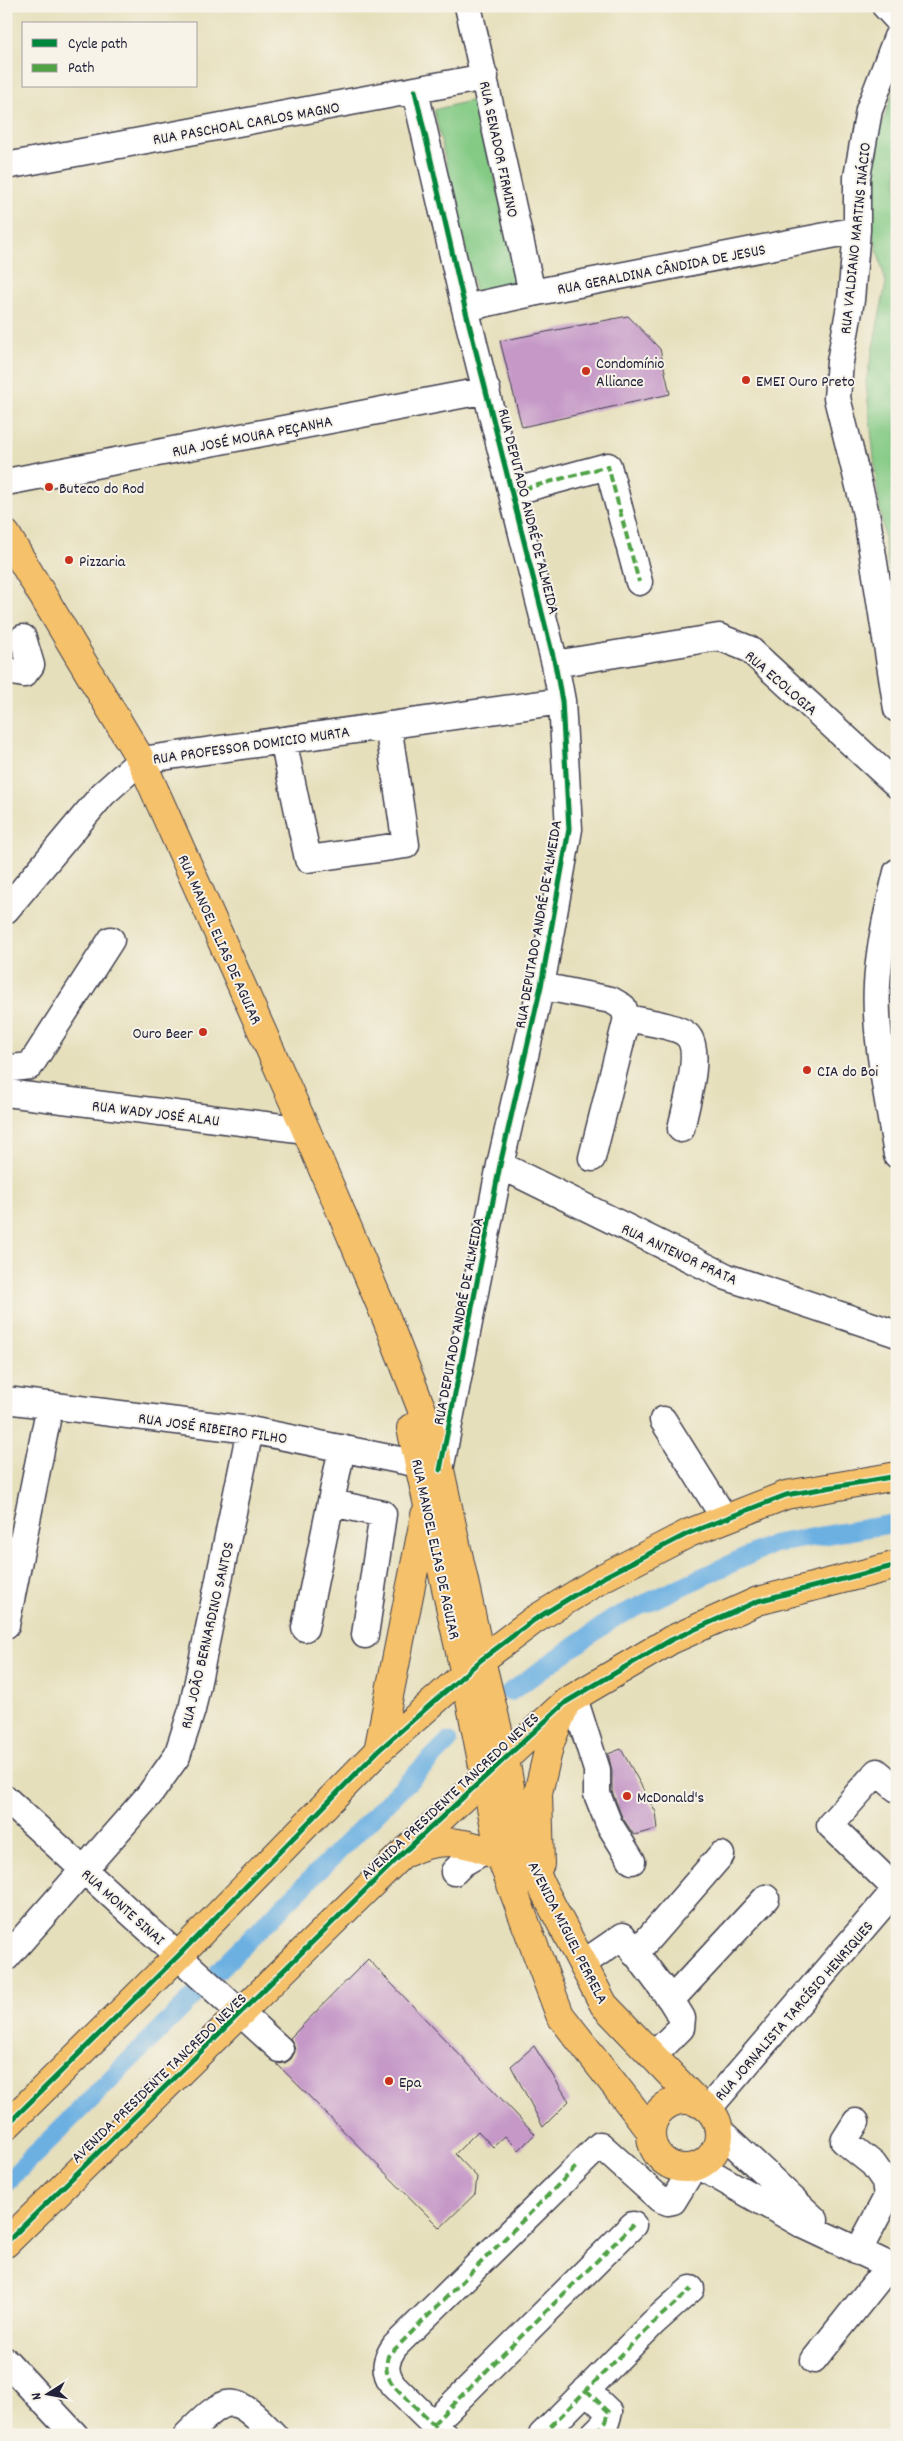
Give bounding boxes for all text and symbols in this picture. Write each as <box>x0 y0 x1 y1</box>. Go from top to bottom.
legend <box>22 22 198 88</box>
text: Cycle path <box>68 34 128 56</box>
text: Path <box>68 58 94 80</box>
street label: RUA SENADOR FIRMINO <box>472 79 523 220</box>
street label: RUA PASCHOAL CARLOS MAGNO <box>151 97 342 152</box>
street label: RUA VALDIANO MARTINS INÁCIO <box>835 141 878 335</box>
street label: RUA GERALDINA CÂNDIDA DE JESUS <box>555 239 768 302</box>
place label: Condomínio Alliance <box>596 353 664 394</box>
marker: Condomínio Alliance <box>580 365 592 377</box>
place label: EMEI Ouro Preto <box>756 371 855 394</box>
marker: EMEI Ouro Preto <box>740 374 752 386</box>
street label: RUA DEPUTADO ANDRÉ DE ALMEIDA <box>491 406 564 617</box>
street label: RUA JOSÉ MOURA PEÇANHA <box>170 411 335 464</box>
place label: Buteco do Rod <box>59 478 144 501</box>
marker: Buteco do Rod <box>43 481 55 493</box>
place label: Pizzaria <box>79 551 126 574</box>
marker: Pizzaria <box>63 554 75 566</box>
street label: RUA ECOLOGIA <box>739 646 822 722</box>
street label: RUA PROFESSOR DOMICIO MURTA <box>151 721 352 772</box>
street label: RUA DEPUTADO ANDRÉ DE ALMEIDA <box>510 818 569 1030</box>
street label: RUA MANOEL ELIAS DE AGUIAR <box>171 851 267 1029</box>
place label: Ouro Beer <box>133 1023 193 1046</box>
marker: Ouro Beer <box>197 1026 209 1038</box>
place label: CIA do Boi <box>817 1061 878 1084</box>
marker: CIA do Boi <box>801 1064 813 1076</box>
street label: RUA WADY JOSÉ ALAU <box>91 1095 221 1134</box>
street label: RUA DEPUTADO ANDRÉ DE ALMEIDA <box>428 1215 491 1427</box>
street label: RUA ANTENOR PRATA <box>617 1218 741 1292</box>
street label: RUA JOSÉ RIBEIRO FILHO <box>137 1408 289 1451</box>
street label: RUA MANOEL ELIAS DE AGUIAR <box>404 1457 465 1642</box>
street label: RUA JOÃO BERNARDINO SANTOS <box>176 1540 241 1731</box>
street label: AVENIDA PRESIDENTE TANCREDO NEVES <box>356 1708 545 1886</box>
place label: McDonald's <box>637 1787 705 1810</box>
marker: McDonald's <box>621 1790 633 1802</box>
street label: AVENIDA MIGUEL PERRELA <box>521 1858 613 2009</box>
street label: RUA MONTE SINAI <box>76 1864 169 1952</box>
street label: RUA JORNALISTA TARCÍSIO HENRIQUES <box>710 1916 880 2107</box>
street label: AVENIDA PRESIDENTE TANCREDO NEVES <box>67 1988 253 2169</box>
place label: Epa <box>399 2072 422 2095</box>
marker: Epa <box>383 2075 395 2087</box>
north arrow <box>22 2368 72 2418</box>
text: N <box>27 2391 48 2401</box>

